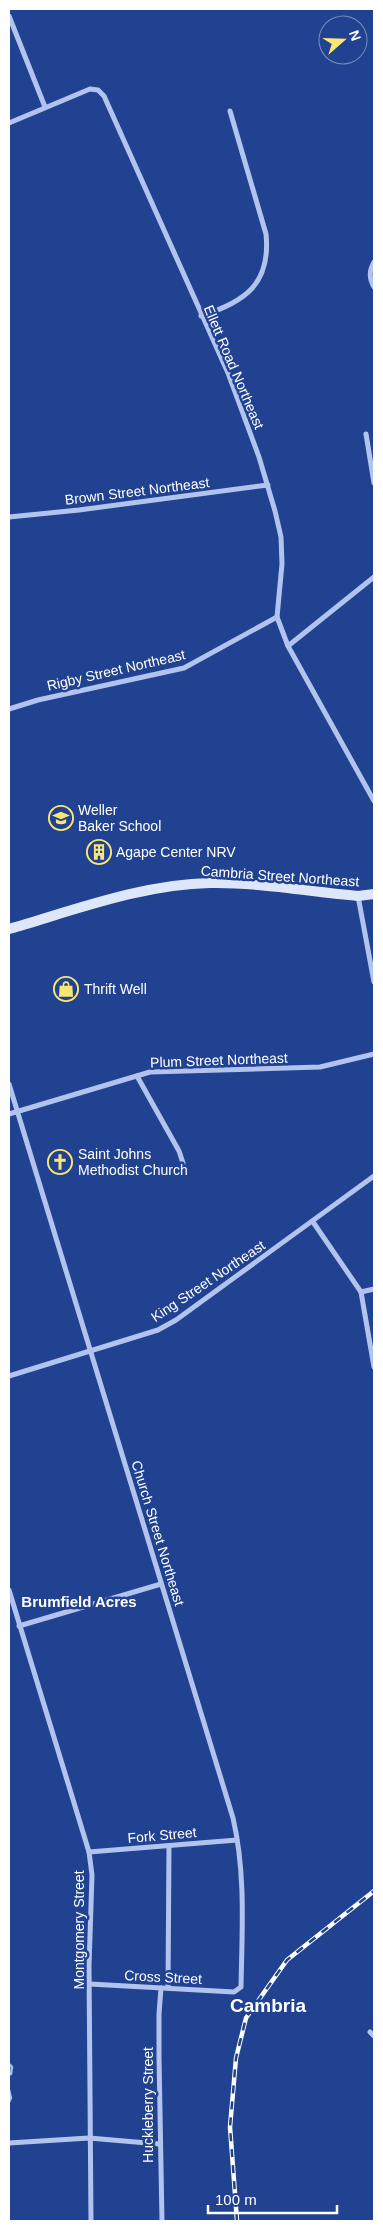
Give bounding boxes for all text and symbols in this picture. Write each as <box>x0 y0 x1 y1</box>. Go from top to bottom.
north arrow <box>318 15 368 65</box>
text: N <box>346 28 364 43</box>
street label: Ellett Road Northeast <box>201 303 267 431</box>
street label: Brown Street Northeast <box>64 474 210 508</box>
street label: Rigby Street Northeast <box>45 646 187 694</box>
place label: Weller Baker School <box>78 802 161 834</box>
school or university icon: Weller Baker School <box>48 805 74 831</box>
building icon: Agape Center NRV <box>86 839 112 865</box>
place label: Agape Center NRV <box>116 844 236 860</box>
street label: Cambria Street Northeast <box>200 862 360 890</box>
shop icon: Thrift Well <box>53 976 79 1002</box>
place label: Thrift Well <box>84 981 147 997</box>
street label: Plum Street Northeast <box>150 1050 288 1070</box>
place label: Saint Johns Methodist Church <box>78 1146 188 1178</box>
church icon: Saint Johns Methodist Church <box>47 1149 73 1175</box>
street label: King Street Northeast <box>148 1237 268 1325</box>
street label: Church Street Northeast <box>128 1458 188 1608</box>
district label: Brumfield Acres <box>21 1593 137 1610</box>
street label: Fork Street <box>127 1824 197 1846</box>
street label: Montgomery Street <box>71 1870 87 1990</box>
street label: Cross Street <box>124 1967 202 1987</box>
district label: Cambria <box>230 1995 306 2016</box>
street label: Huckleberry Street <box>140 2047 156 2163</box>
scale bar <box>208 2182 337 2214</box>
text: 100 m <box>215 2191 257 2208</box>

